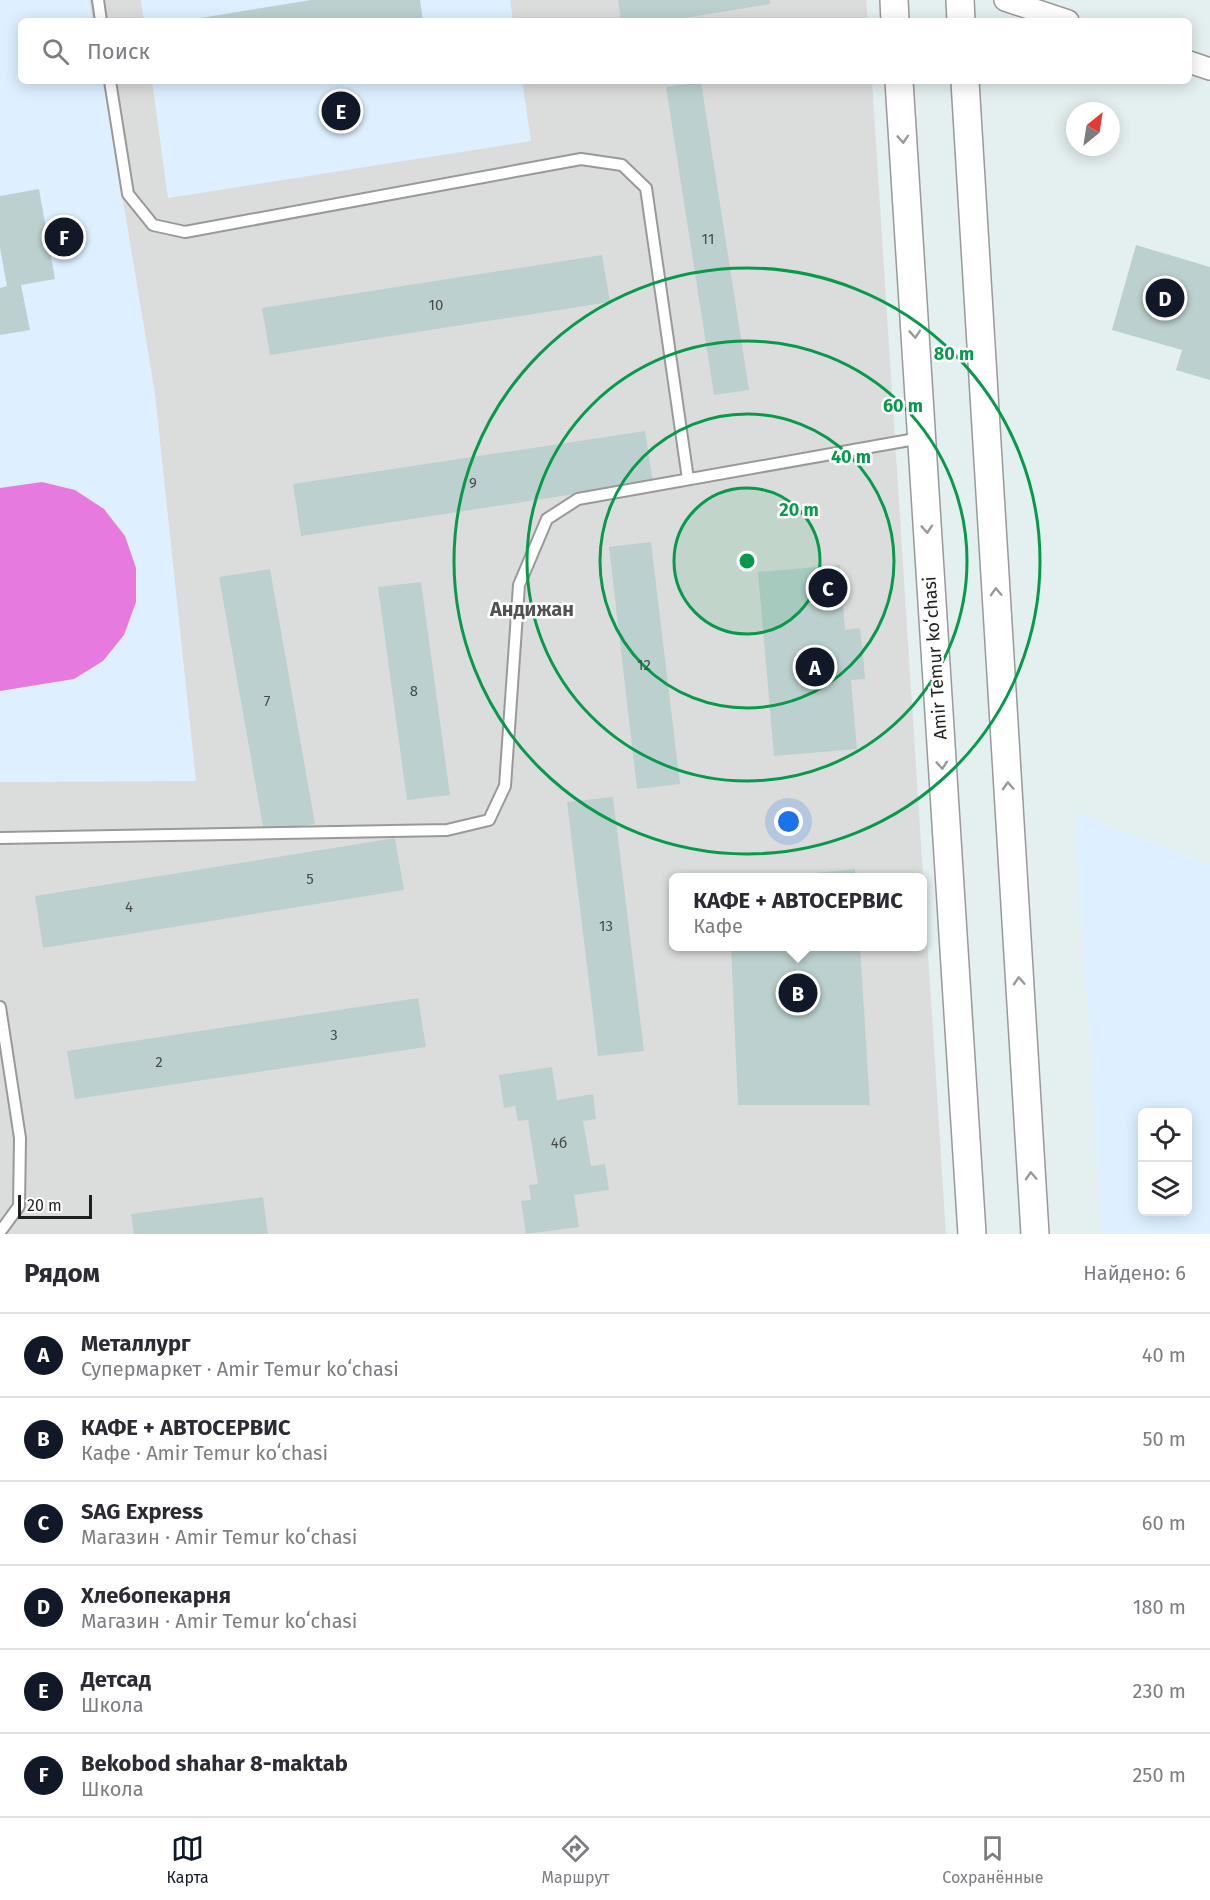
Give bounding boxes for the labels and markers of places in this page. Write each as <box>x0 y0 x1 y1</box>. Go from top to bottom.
pin: E <box>322 88 360 134</box>
pin: F <box>44 214 84 260</box>
pin: D <box>1146 276 1184 320</box>
centre of rings <box>737 551 757 571</box>
pin: C <box>808 566 848 610</box>
pin: A <box>796 644 834 690</box>
pin: B <box>778 970 818 1016</box>

